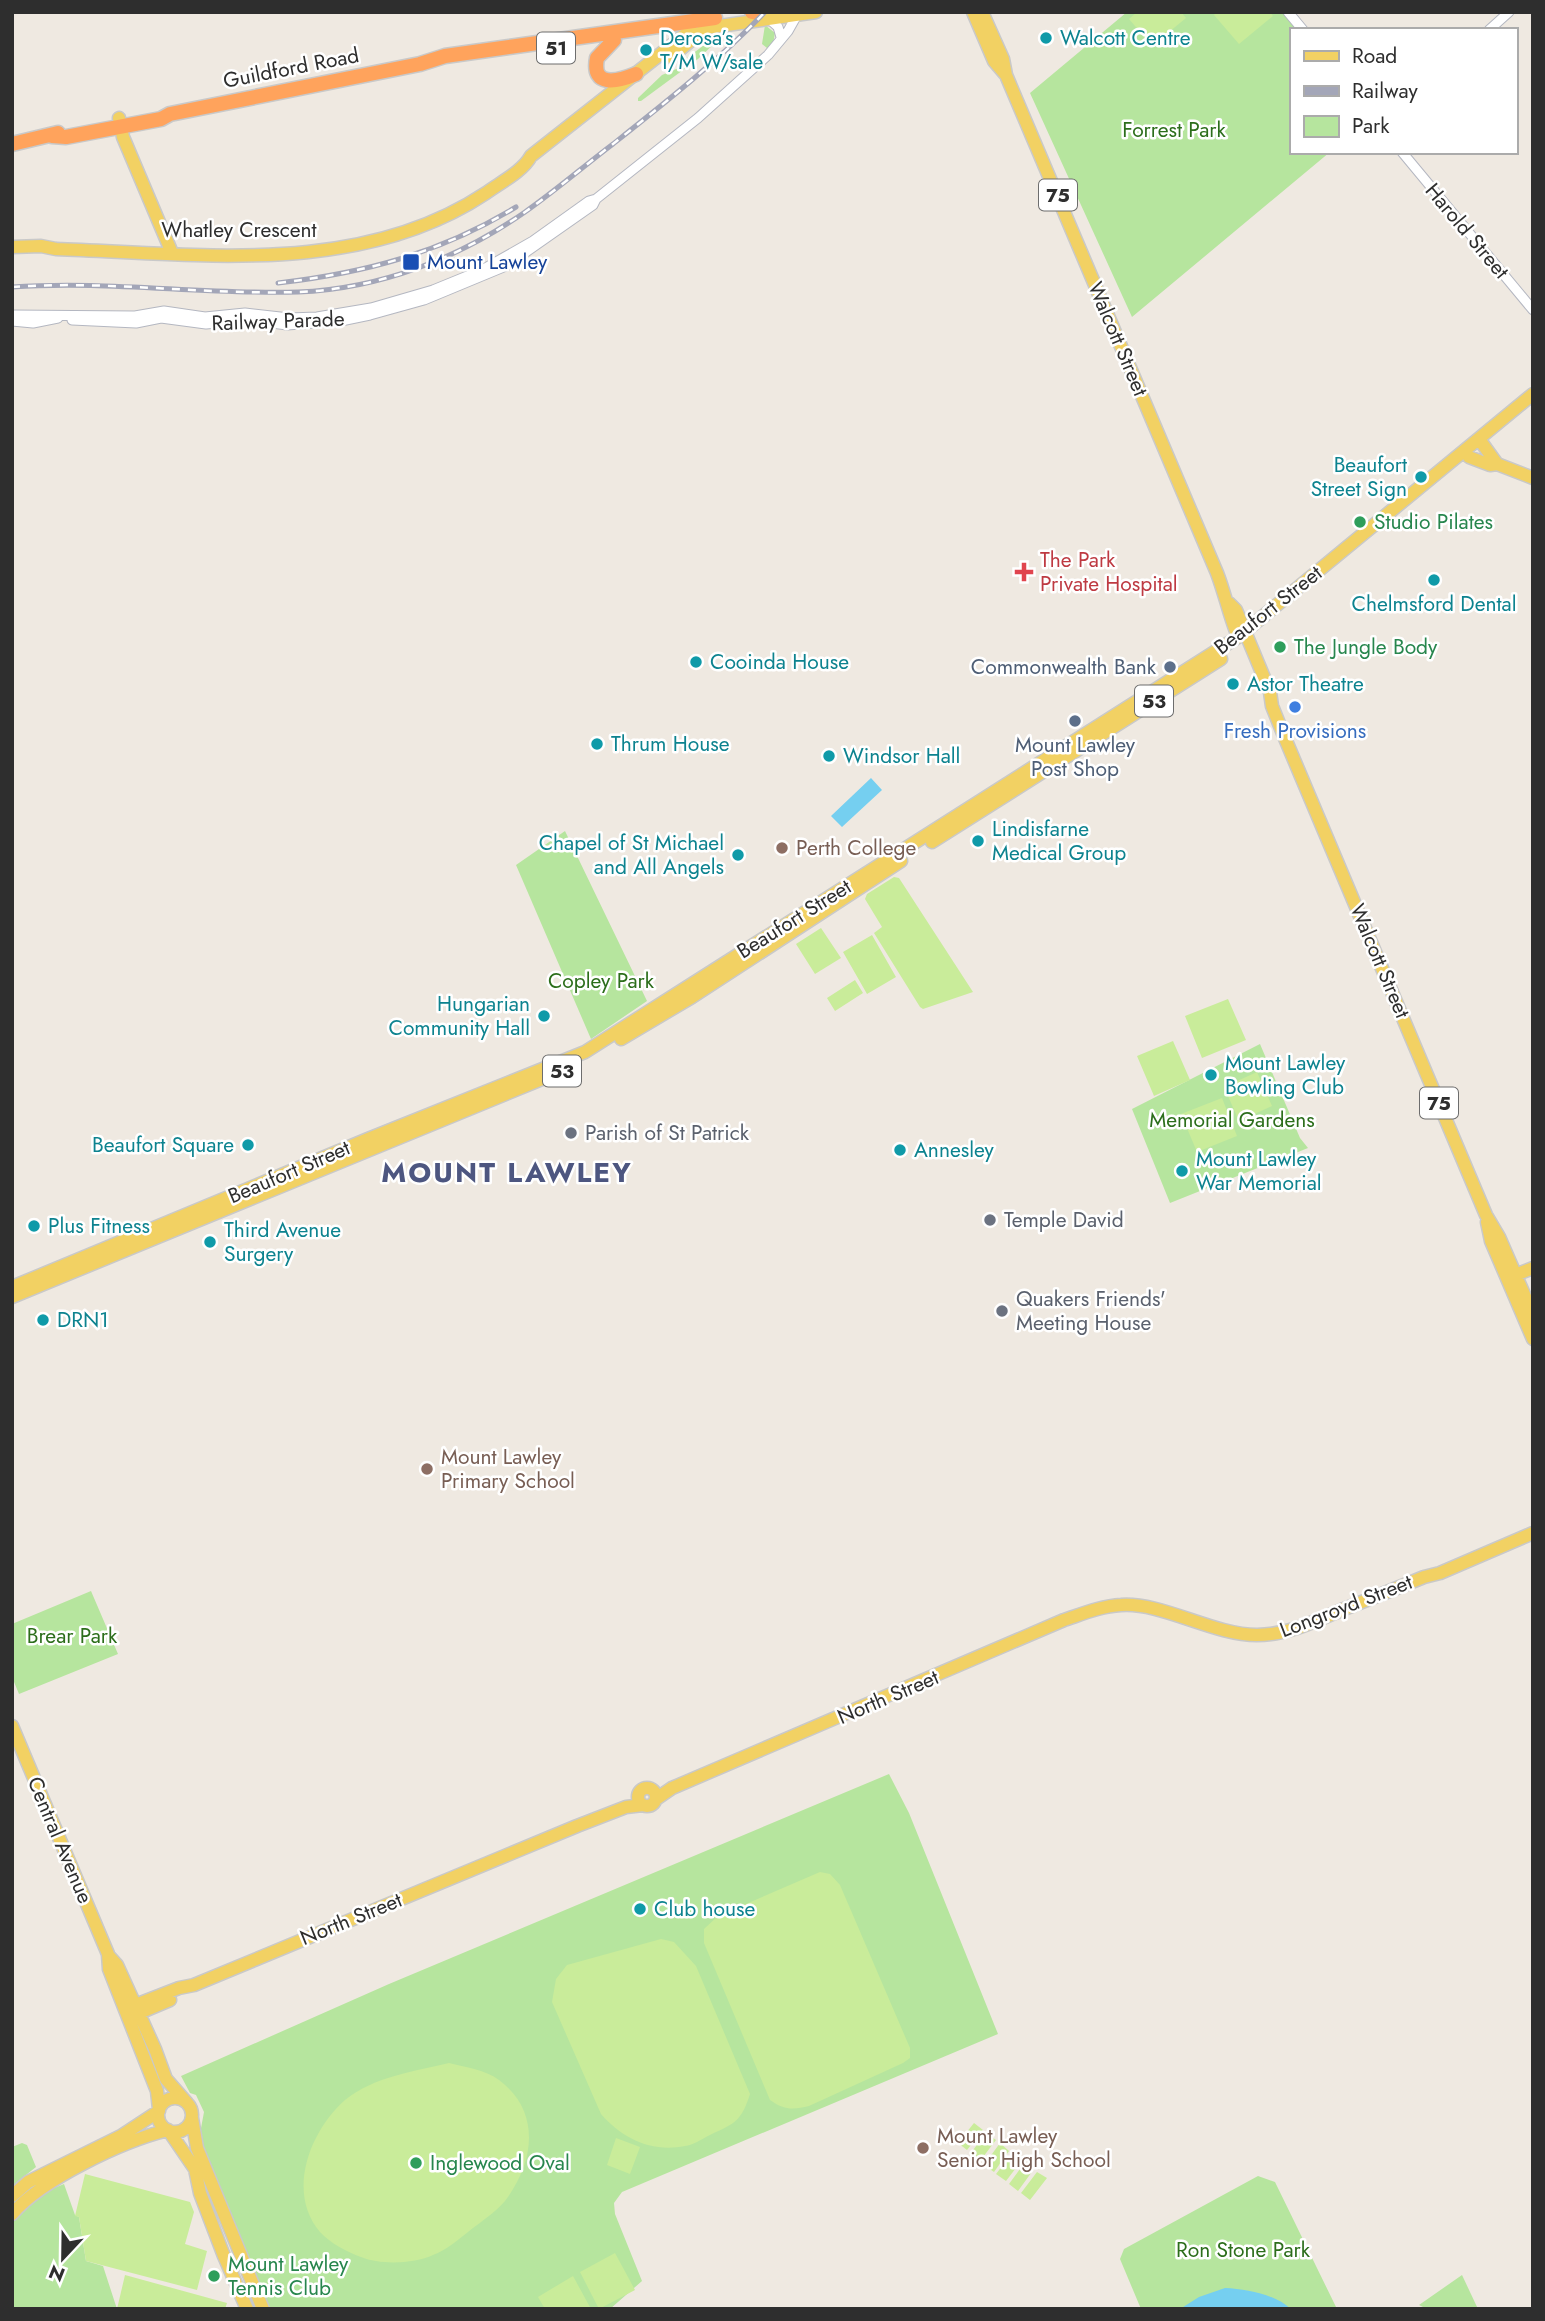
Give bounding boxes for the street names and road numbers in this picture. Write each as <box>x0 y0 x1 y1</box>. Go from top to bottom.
road number: 51 <box>537 32 575 64</box>
street label: Guildford Road <box>220 40 362 96</box>
street label: Harold Street <box>1418 177 1516 285</box>
road number: 75 <box>1039 180 1077 210</box>
street label: Whatley Crescent <box>161 215 317 245</box>
street label: Walcott Street <box>1080 277 1156 401</box>
street label: Railway Parade <box>211 304 345 338</box>
street label: Beaufort Street <box>1208 558 1328 662</box>
road number: 53 <box>1135 686 1173 716</box>
street label: Beaufort Street <box>731 872 857 966</box>
street label: Walcott Street <box>1342 899 1418 1023</box>
road number: 53 <box>543 1056 581 1086</box>
road number: 75 <box>1420 1088 1458 1119</box>
street label: Beaufort Street <box>223 1133 355 1211</box>
street label: Longroyd Street <box>1275 1567 1417 1645</box>
street label: North Street <box>833 1662 943 1732</box>
street label: Central Avenue <box>20 1772 100 1908</box>
street label: North Street <box>296 1885 406 1953</box>

